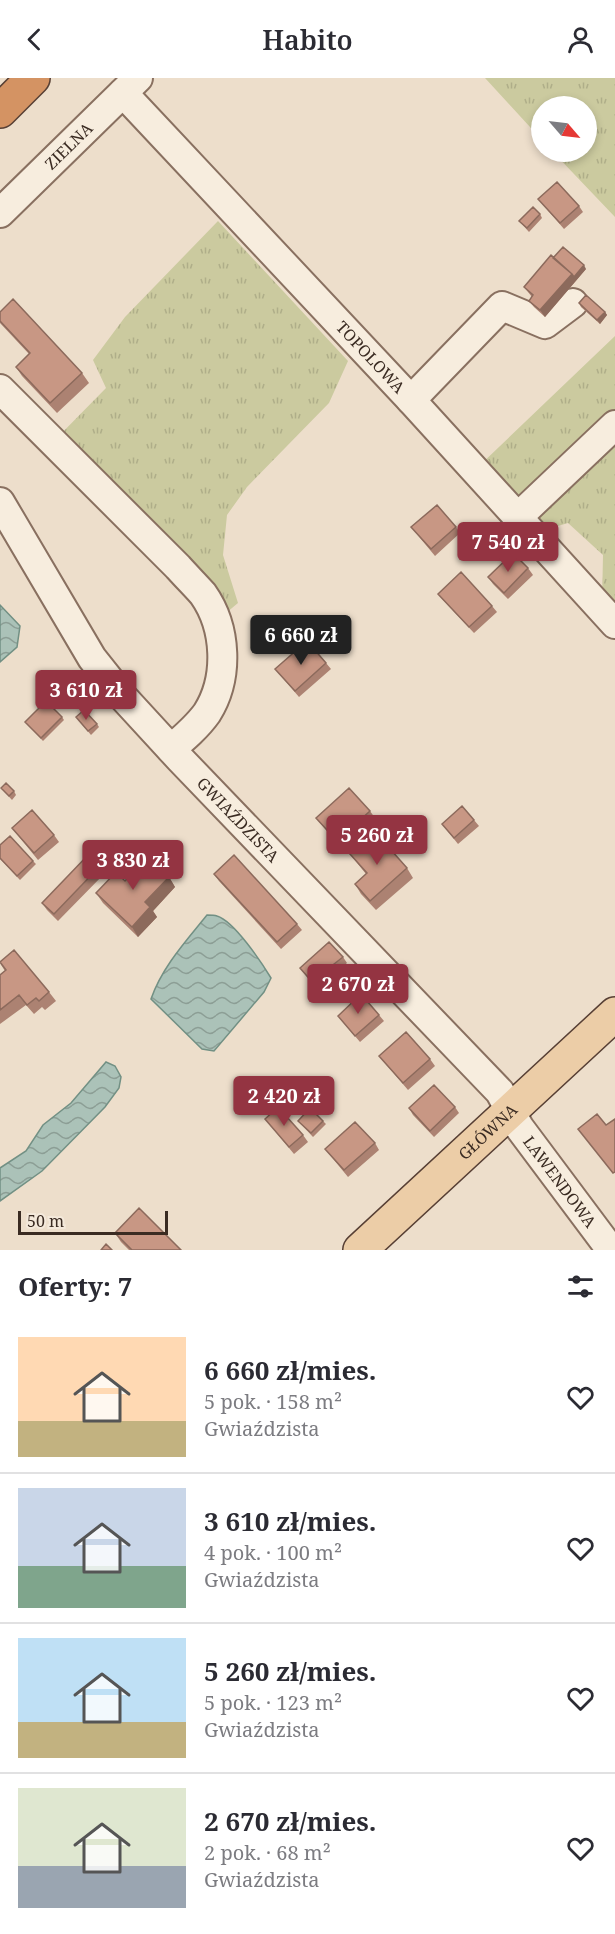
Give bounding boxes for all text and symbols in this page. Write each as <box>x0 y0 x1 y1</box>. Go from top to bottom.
text: Habito <box>262 21 353 58</box>
icon: back <box>18 23 51 56</box>
icon: person <box>564 23 597 56</box>
north arrow <box>531 96 597 162</box>
map controls <box>531 96 597 162</box>
street label: ZIELNA <box>40 117 98 174</box>
street label: TOPOLOWA <box>331 316 410 398</box>
pin: 7 540 zł <box>446 522 570 573</box>
text: 7 540 zł <box>471 528 545 555</box>
pin: 6 660 zł <box>239 615 363 666</box>
text: 6 660 zł <box>264 621 338 648</box>
pin: 3 610 zł <box>24 670 148 721</box>
text: 3 610 zł <box>49 676 123 703</box>
street label: GWIAŹDZISTA <box>192 772 285 867</box>
pin: 5 260 zł <box>315 815 439 866</box>
text: 5 260 zł <box>340 821 414 848</box>
pin: 3 830 zł <box>71 840 195 891</box>
text: 3 830 zł <box>96 846 170 873</box>
pin: 2 670 zł <box>296 964 420 1015</box>
text: 2 670 zł <box>321 970 395 997</box>
pin: 2 420 zł <box>222 1076 346 1127</box>
text: 2 420 zł <box>247 1082 321 1109</box>
street label: GŁÓWNA <box>453 1098 523 1165</box>
street label: LAWENDOWA <box>518 1131 602 1233</box>
scale bar <box>18 1208 168 1236</box>
text: 50 m <box>27 1210 64 1232</box>
text: Oferty: 7 <box>18 1268 132 1304</box>
icon: filters <box>564 1270 597 1303</box>
text: 6 660 zł/mies. <box>204 1352 376 1388</box>
icon: home <box>66 1361 138 1433</box>
icon: heart <box>564 1381 597 1414</box>
text: 5 pok. · 158 m² <box>204 1388 342 1415</box>
text: Gwiaździsta <box>204 1415 320 1442</box>
text: 3 610 zł/mies. <box>204 1503 376 1539</box>
icon: home <box>66 1512 138 1584</box>
icon: heart <box>564 1532 597 1565</box>
text: 4 pok. · 100 m² <box>204 1539 342 1566</box>
text: Gwiaździsta <box>204 1566 320 1593</box>
text: 5 260 zł/mies. <box>204 1653 376 1689</box>
icon: home <box>66 1662 138 1734</box>
icon: heart <box>564 1682 597 1715</box>
text: 5 pok. · 123 m² <box>204 1689 342 1716</box>
text: Gwiaździsta <box>204 1716 320 1743</box>
text: 2 670 zł/mies. <box>204 1803 376 1839</box>
icon: home <box>66 1812 138 1884</box>
icon: heart <box>564 1832 597 1865</box>
text: 2 pok. · 68 m² <box>204 1839 331 1866</box>
text: Gwiaździsta <box>204 1866 320 1893</box>

